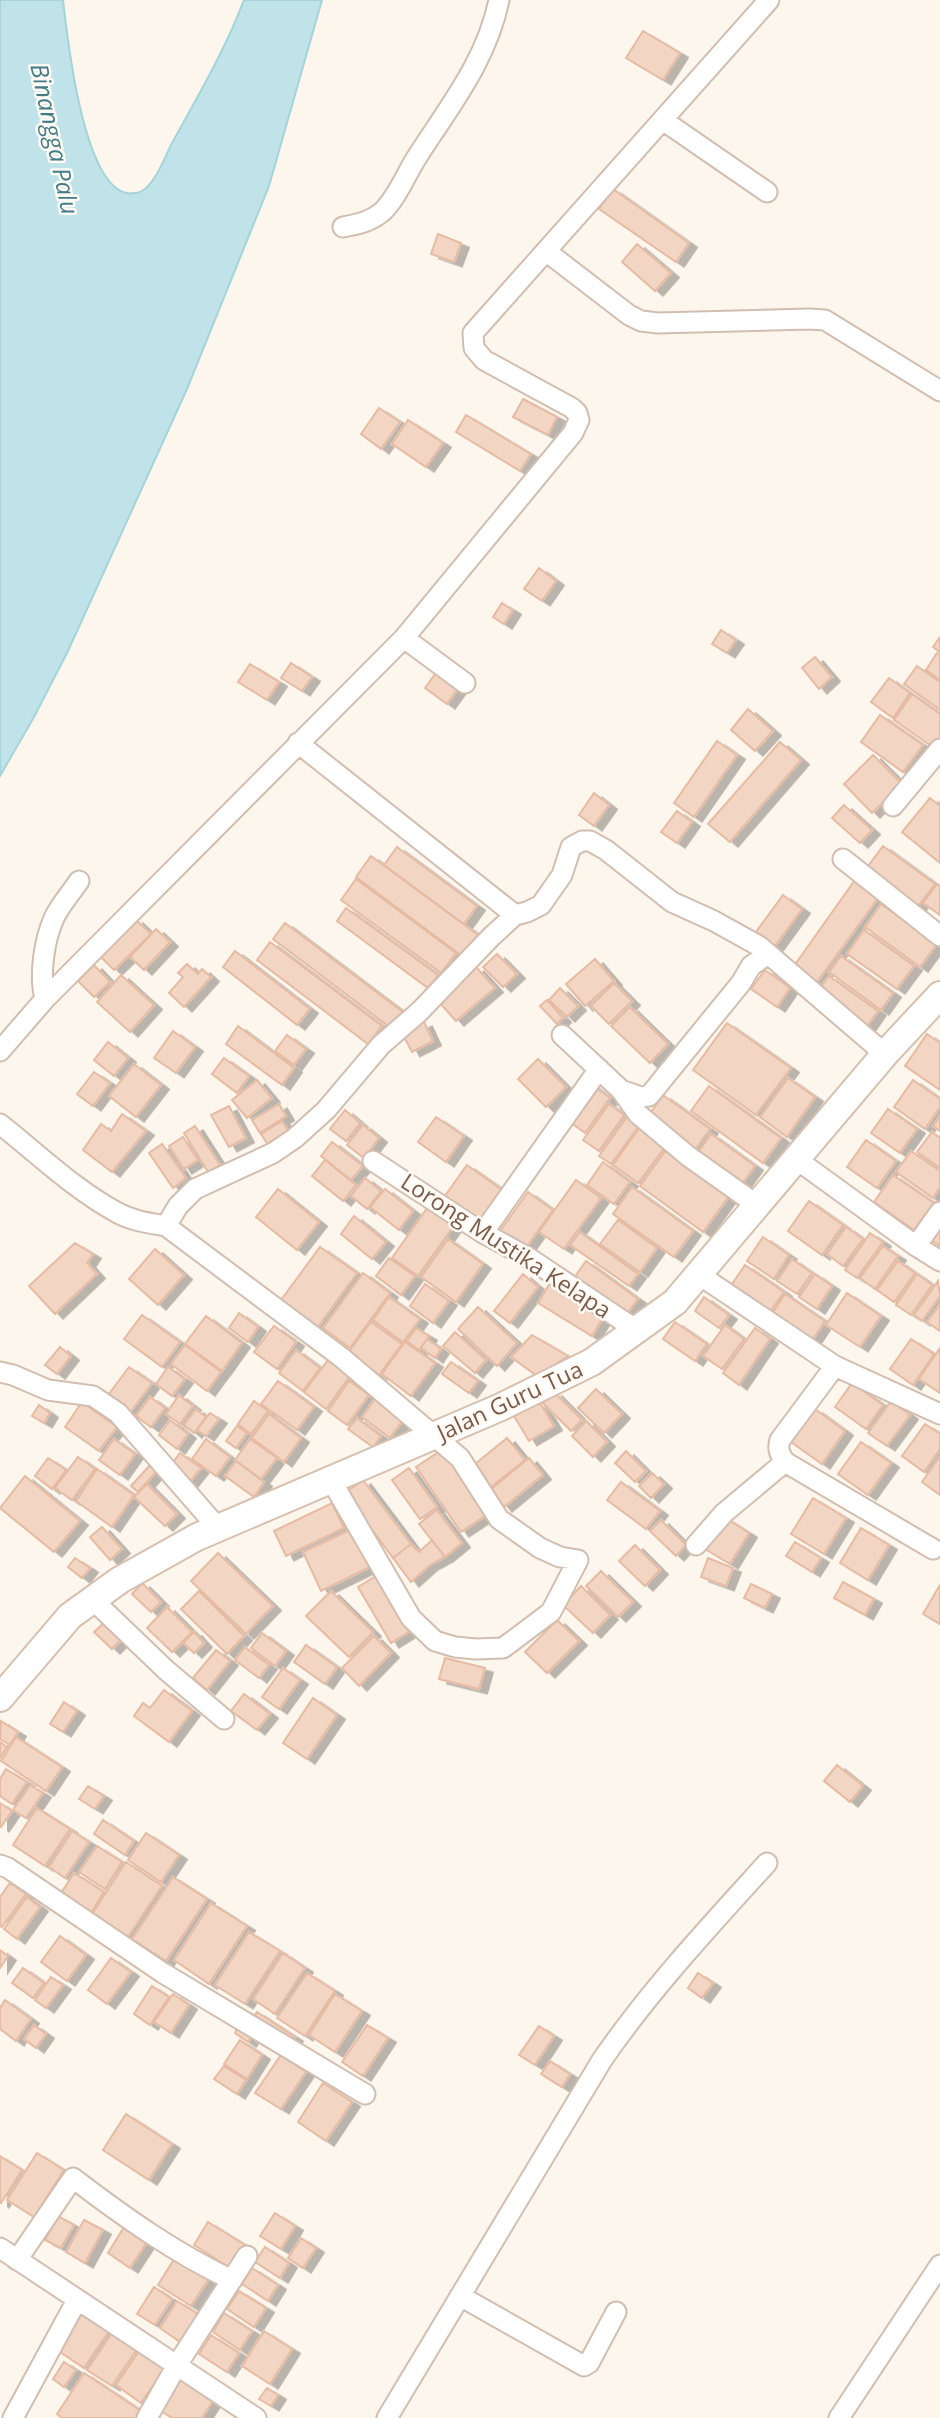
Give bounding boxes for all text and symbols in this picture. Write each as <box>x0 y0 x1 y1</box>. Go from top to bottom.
water label: Binangga Palu <box>23 60 88 217</box>
street label: Lorong Mustika Kelapa <box>395 1165 618 1325</box>
street label: Jalan Guru Tua <box>430 1352 588 1449</box>

